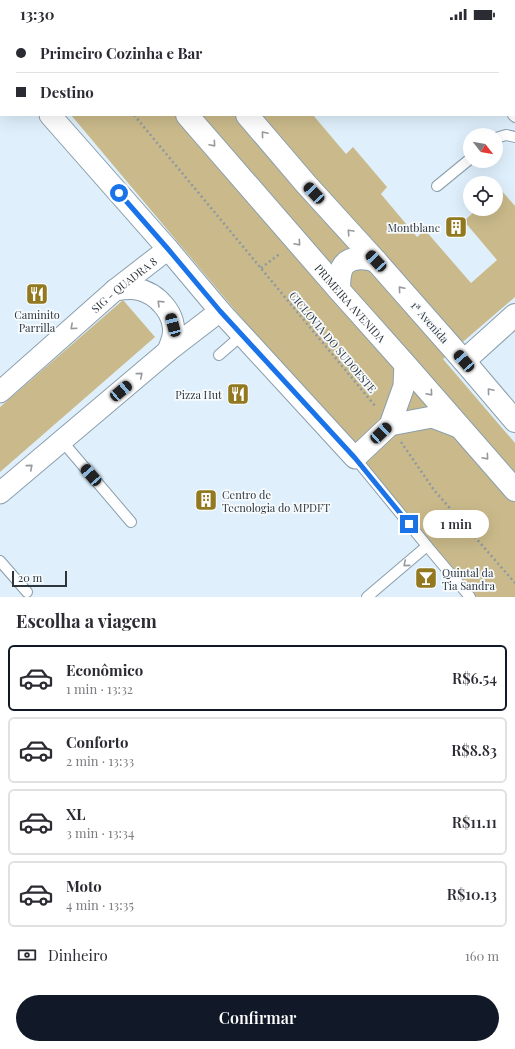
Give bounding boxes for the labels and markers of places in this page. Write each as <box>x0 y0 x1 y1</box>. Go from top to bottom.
building icon: Montblanc <box>443 214 469 240</box>
place label: Montblanc <box>388 220 440 235</box>
restaurant icon: Caminito Parrilla <box>24 281 50 307</box>
place label: Caminito Parrilla <box>14 307 60 335</box>
restaurant icon: Pizza Hut <box>225 381 251 407</box>
place label: Pizza Hut <box>175 387 222 402</box>
building icon: Centro de Tecnologia do MPDFT <box>193 487 219 513</box>
place label: Centro de Tecnologia do MPDFT <box>222 487 330 515</box>
bar icon: Quintal da Tia Sandra <box>413 565 439 591</box>
place label: Quintal da Tia Sandra <box>442 565 495 593</box>

